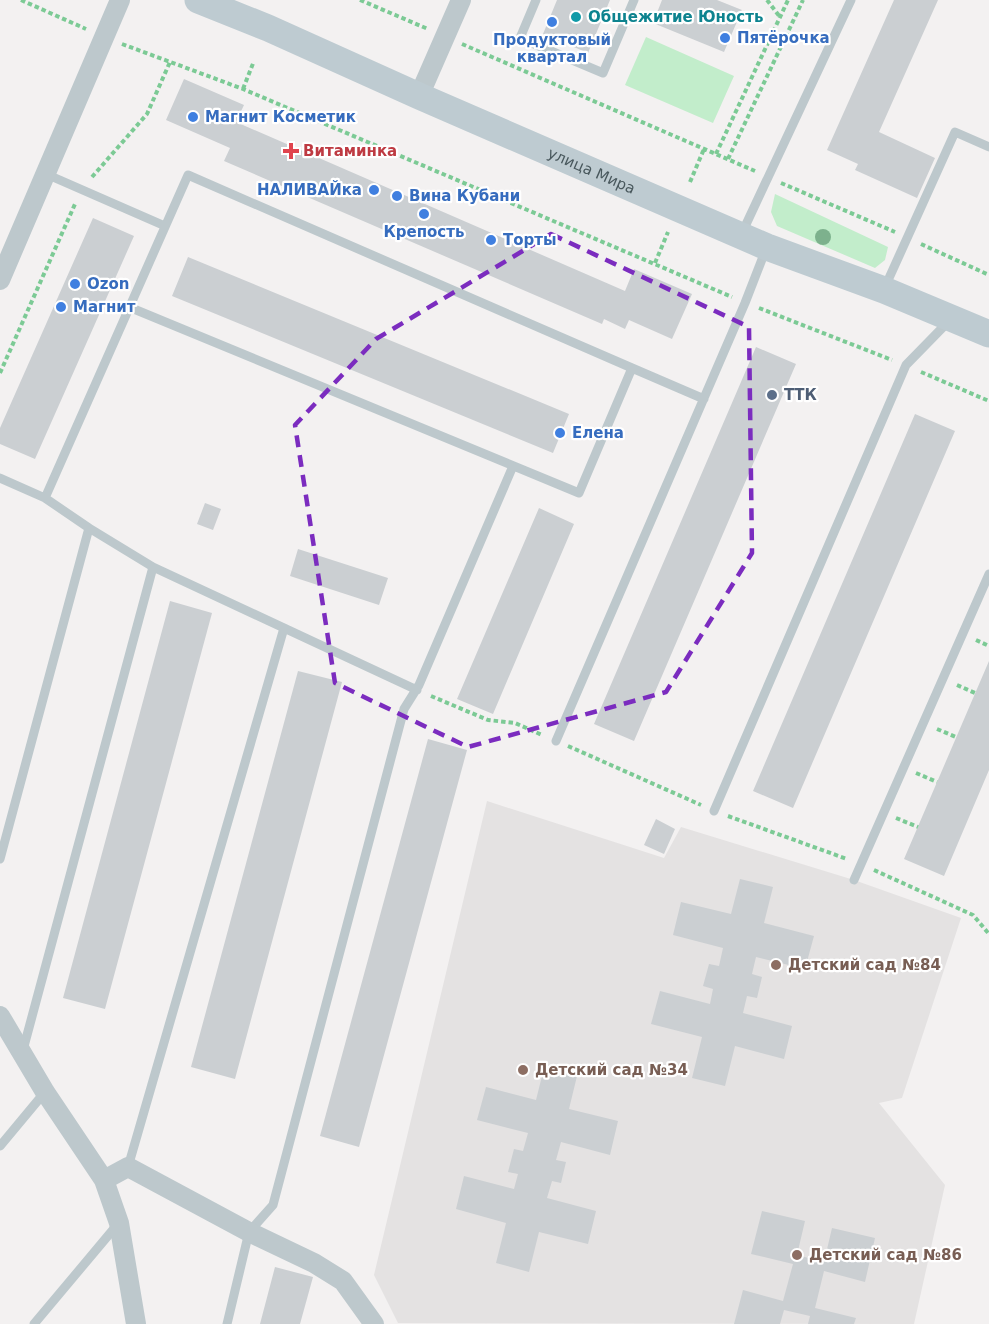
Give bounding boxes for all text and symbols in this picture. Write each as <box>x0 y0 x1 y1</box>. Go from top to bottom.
place label: Общежитие Юность <box>588 8 763 26</box>
marker: Общежитие Юность <box>569 10 583 24</box>
marker: Продуктовый квартал <box>545 15 559 29</box>
place label: Пятёрочка <box>737 29 830 47</box>
place label: Продуктовый квартал <box>493 31 611 66</box>
marker: Пятёрочка <box>718 31 732 45</box>
place label: Магнит Косметик <box>205 108 356 126</box>
marker: Магнит Косметик <box>186 110 200 124</box>
place label: Витаминка <box>303 142 397 160</box>
marker: Витаминка <box>284 144 298 158</box>
street label: улица Мира <box>545 144 638 198</box>
place label: НАЛИВАЙка <box>257 180 362 199</box>
marker: НАЛИВАЙка <box>367 183 381 197</box>
place label: Вина Кубани <box>409 187 520 205</box>
marker: Вина Кубани <box>390 189 404 203</box>
marker: Крепость <box>417 207 431 221</box>
place label: Крепость <box>384 223 464 241</box>
place label: Торты <box>503 231 557 249</box>
marker: Торты <box>484 233 498 247</box>
place label: Ozon <box>87 275 129 293</box>
marker: Ozon <box>68 277 82 291</box>
place label: Магнит <box>73 298 136 316</box>
marker: Магнит <box>54 300 68 314</box>
place label: ТТК <box>784 386 817 404</box>
marker: ТТК <box>765 388 779 402</box>
place label: Елена <box>572 424 624 442</box>
marker: Елена <box>553 426 567 440</box>
place label: Детский сад №84 <box>788 956 941 974</box>
marker: Детский сад №84 <box>769 958 783 972</box>
place label: Детский сад №34 <box>535 1061 688 1079</box>
marker: Детский сад №34 <box>516 1063 530 1077</box>
place label: Детский сад №86 <box>809 1246 962 1264</box>
marker: Детский сад №86 <box>790 1248 804 1262</box>

